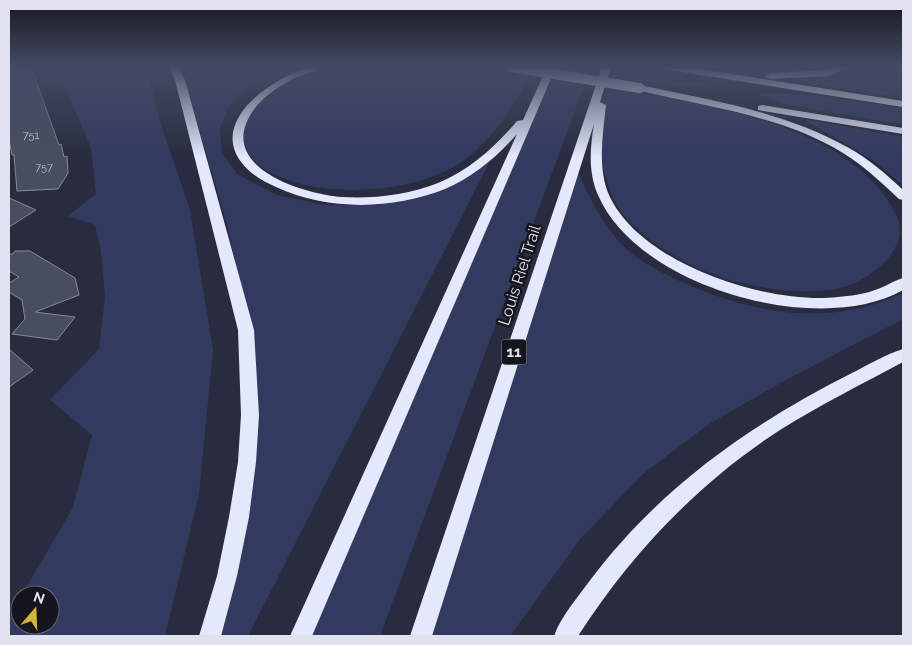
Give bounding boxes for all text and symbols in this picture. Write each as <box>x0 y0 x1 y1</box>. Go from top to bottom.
house number: 751 <box>23 129 39 142</box>
house number: 757 <box>35 161 53 174</box>
street label: Louis Riel Trail <box>494 222 545 328</box>
road number: 11 <box>502 340 526 364</box>
north arrow <box>10 585 60 635</box>
text: N <box>32 588 47 607</box>

